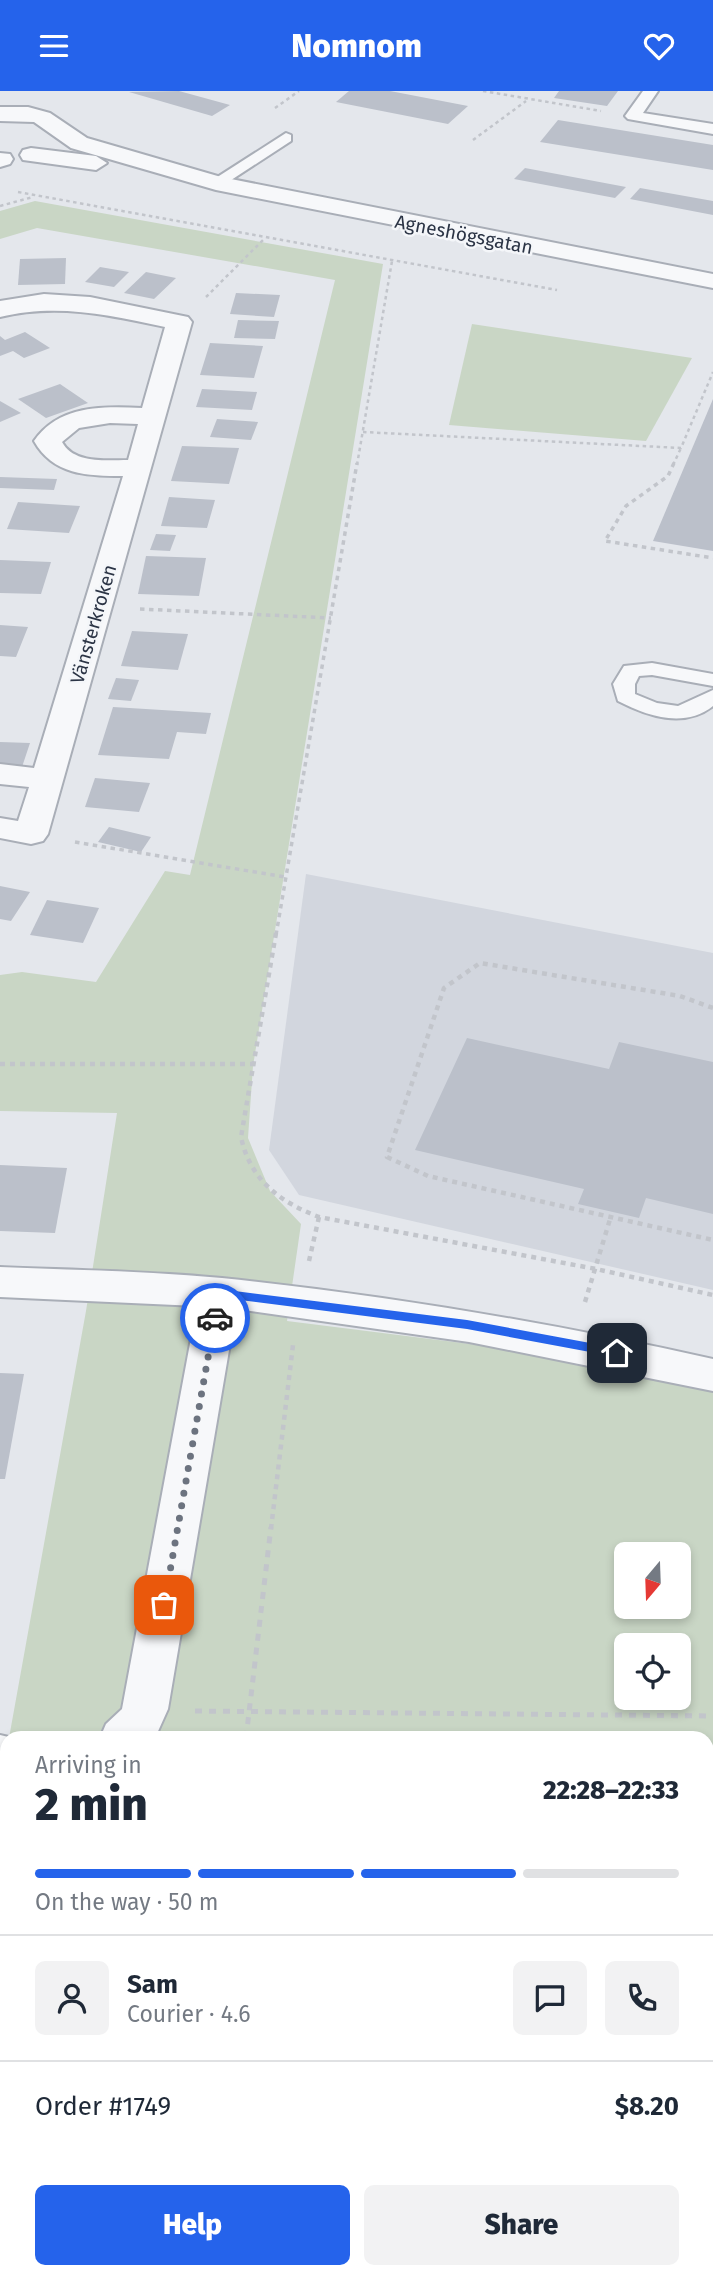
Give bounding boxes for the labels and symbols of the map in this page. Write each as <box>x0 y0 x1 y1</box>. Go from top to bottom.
street label: Agneshögsgatan <box>393 210 535 259</box>
street label: Vänsterkroken <box>65 562 121 686</box>
courier <box>180 1283 250 1353</box>
pin <box>587 1323 647 1383</box>
north arrow <box>614 1542 691 1619</box>
pin <box>134 1575 194 1635</box>

